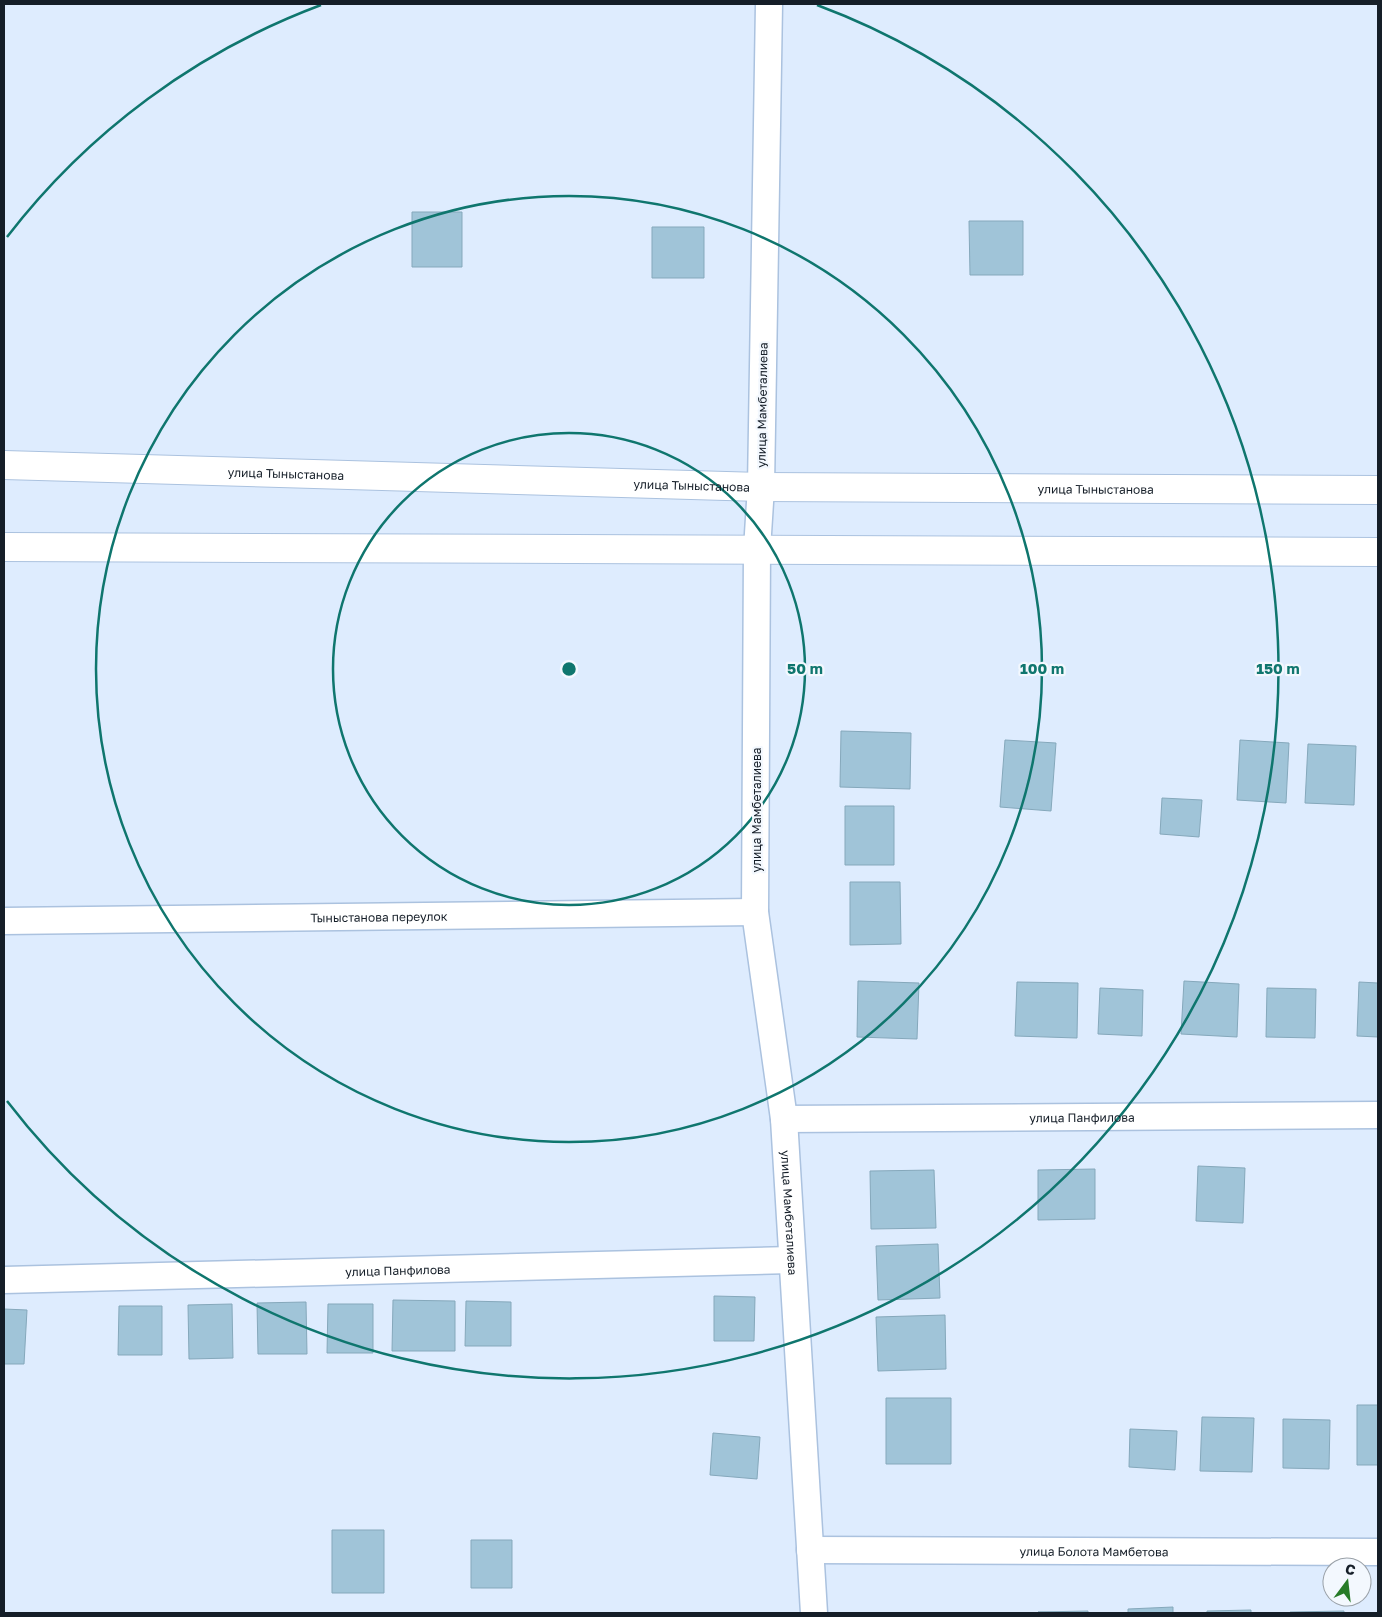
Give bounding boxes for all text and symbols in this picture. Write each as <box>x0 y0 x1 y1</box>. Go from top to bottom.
street label: улица Мамбеталиева <box>753 342 771 468</box>
street label: улица Тыныстанова <box>227 464 344 482</box>
street label: улица Тыныстанова <box>633 476 750 494</box>
street label: улица Тыныстанова <box>1037 481 1154 496</box>
text: 50 m <box>787 659 823 677</box>
text: 100 m <box>1020 659 1064 677</box>
text: 150 m <box>1256 659 1300 677</box>
centre of rings <box>560 660 578 678</box>
street label: улица Мамбеталиева <box>749 747 764 873</box>
street label: Тыныстанова переулок <box>310 908 448 925</box>
street label: улица Панфилова <box>1029 1109 1135 1125</box>
street label: улица Мамбеталиева <box>778 1150 801 1276</box>
street label: улица Панфилова <box>345 1261 451 1279</box>
street label: улица Болота Мамбетова <box>1019 1543 1169 1559</box>
north arrow <box>1322 1557 1372 1607</box>
text: С <box>1343 1559 1358 1578</box>

